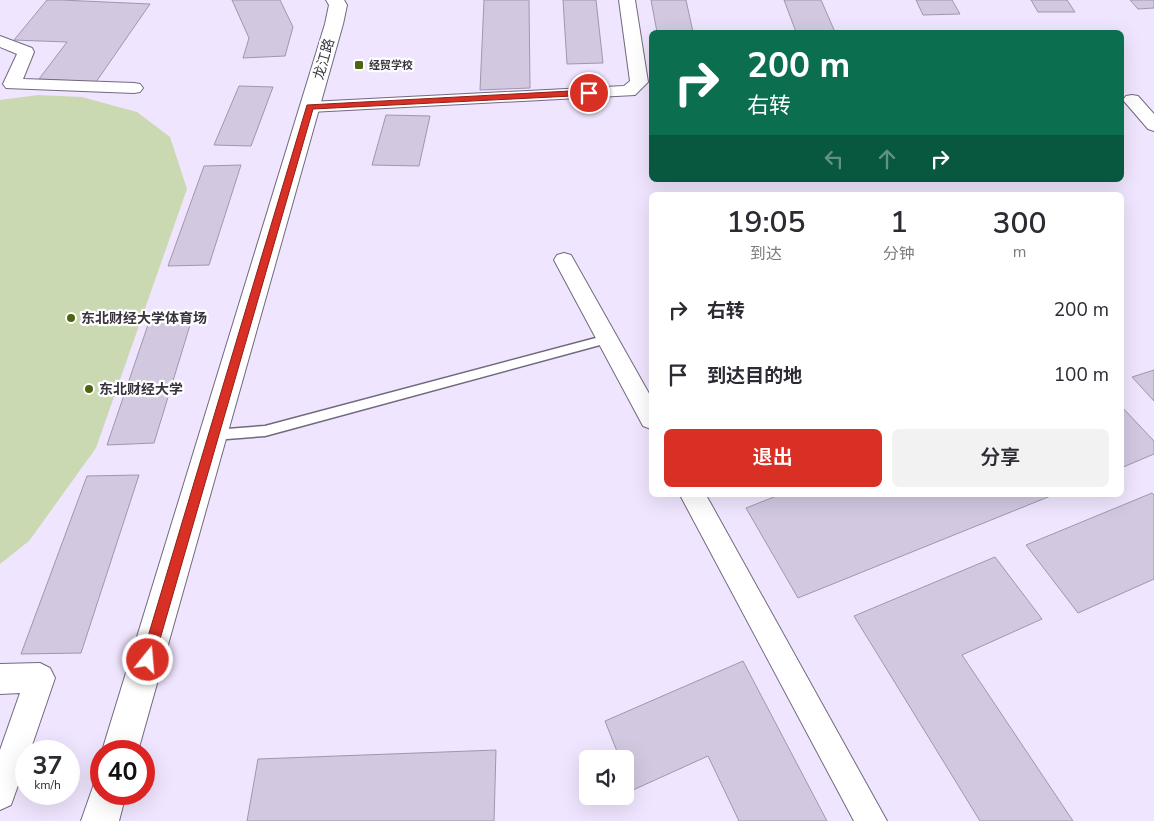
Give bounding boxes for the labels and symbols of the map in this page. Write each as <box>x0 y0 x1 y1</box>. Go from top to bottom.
street label: 龙江路 <box>309 36 339 82</box>
place label: 经贸学校 <box>369 58 413 73</box>
marker: 经贸学校 <box>353 59 365 71</box>
pin <box>568 72 610 114</box>
place label: 东北财经大学体育场 <box>81 309 207 328</box>
marker: 东北财经大学体育场 <box>65 312 77 324</box>
place label: 东北财经大学 <box>99 380 183 399</box>
marker: 东北财经大学 <box>83 383 95 395</box>
position arrow <box>121 633 173 685</box>
speed limit sign: 40 <box>90 740 155 805</box>

